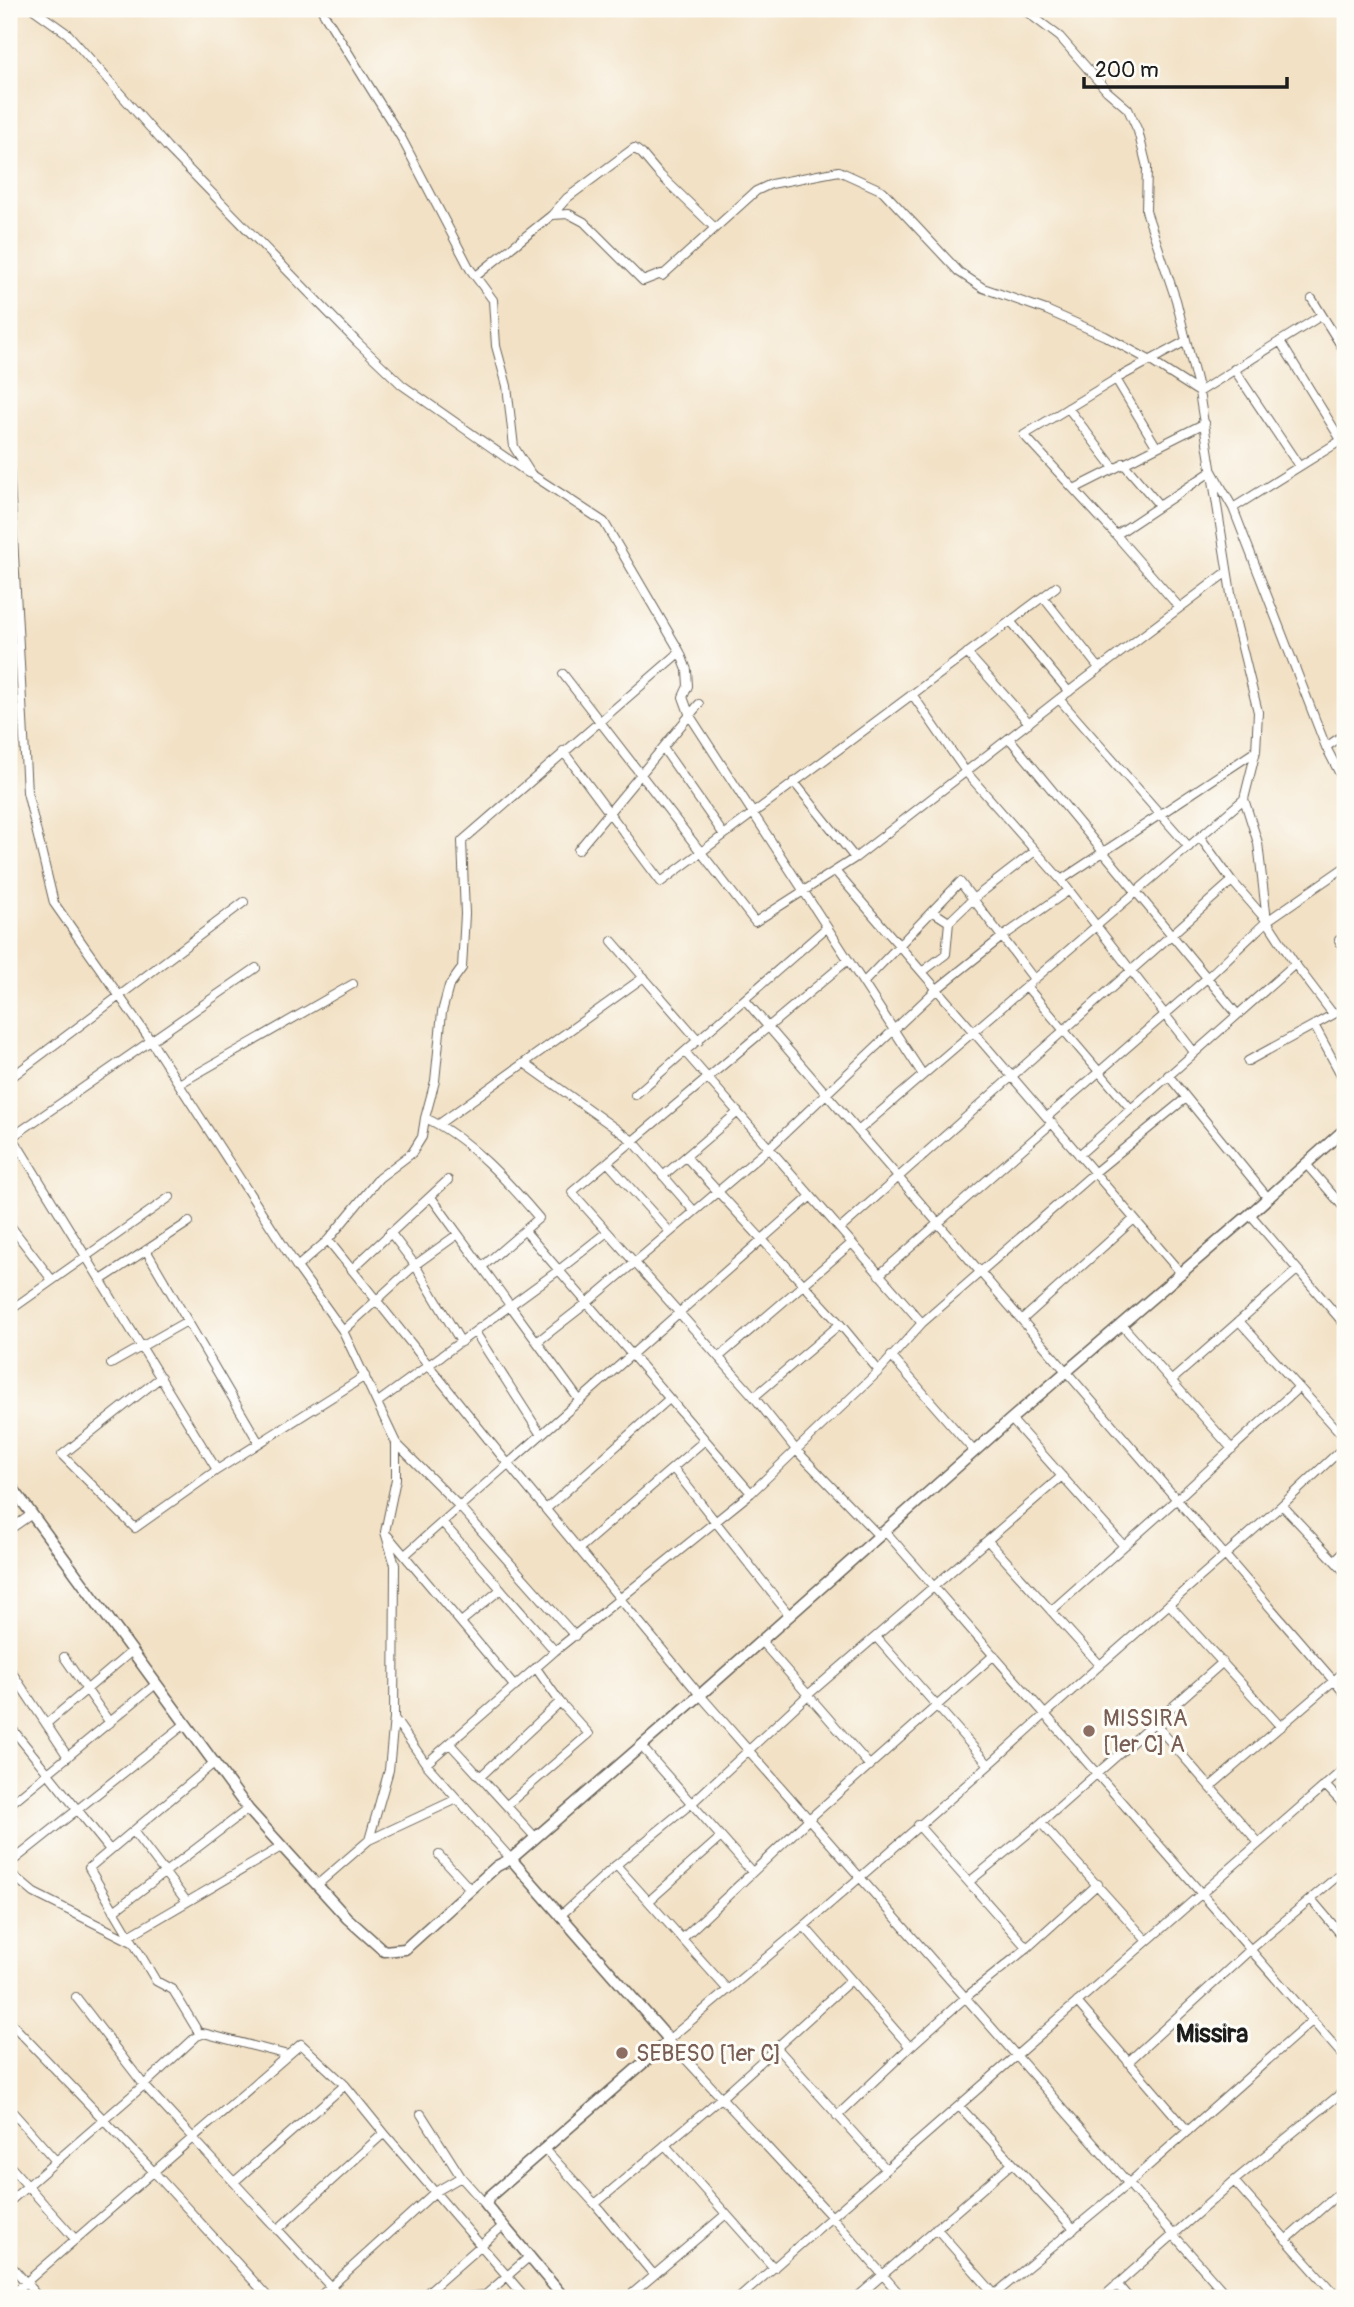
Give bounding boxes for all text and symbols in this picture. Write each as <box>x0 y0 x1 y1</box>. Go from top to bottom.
scale bar <box>1084 46 1288 90</box>
text: 200 m <box>1095 57 1159 84</box>
place label: MISSIRA [1er C] A <box>1103 1704 1188 1759</box>
marker: MISSIRA [1er C] A <box>1081 1723 1097 1739</box>
district label: Missira <box>1176 2018 1248 2050</box>
place label: SEBESO [1er C] <box>636 2039 781 2068</box>
marker: SEBESO [1er C] <box>614 2045 630 2061</box>

